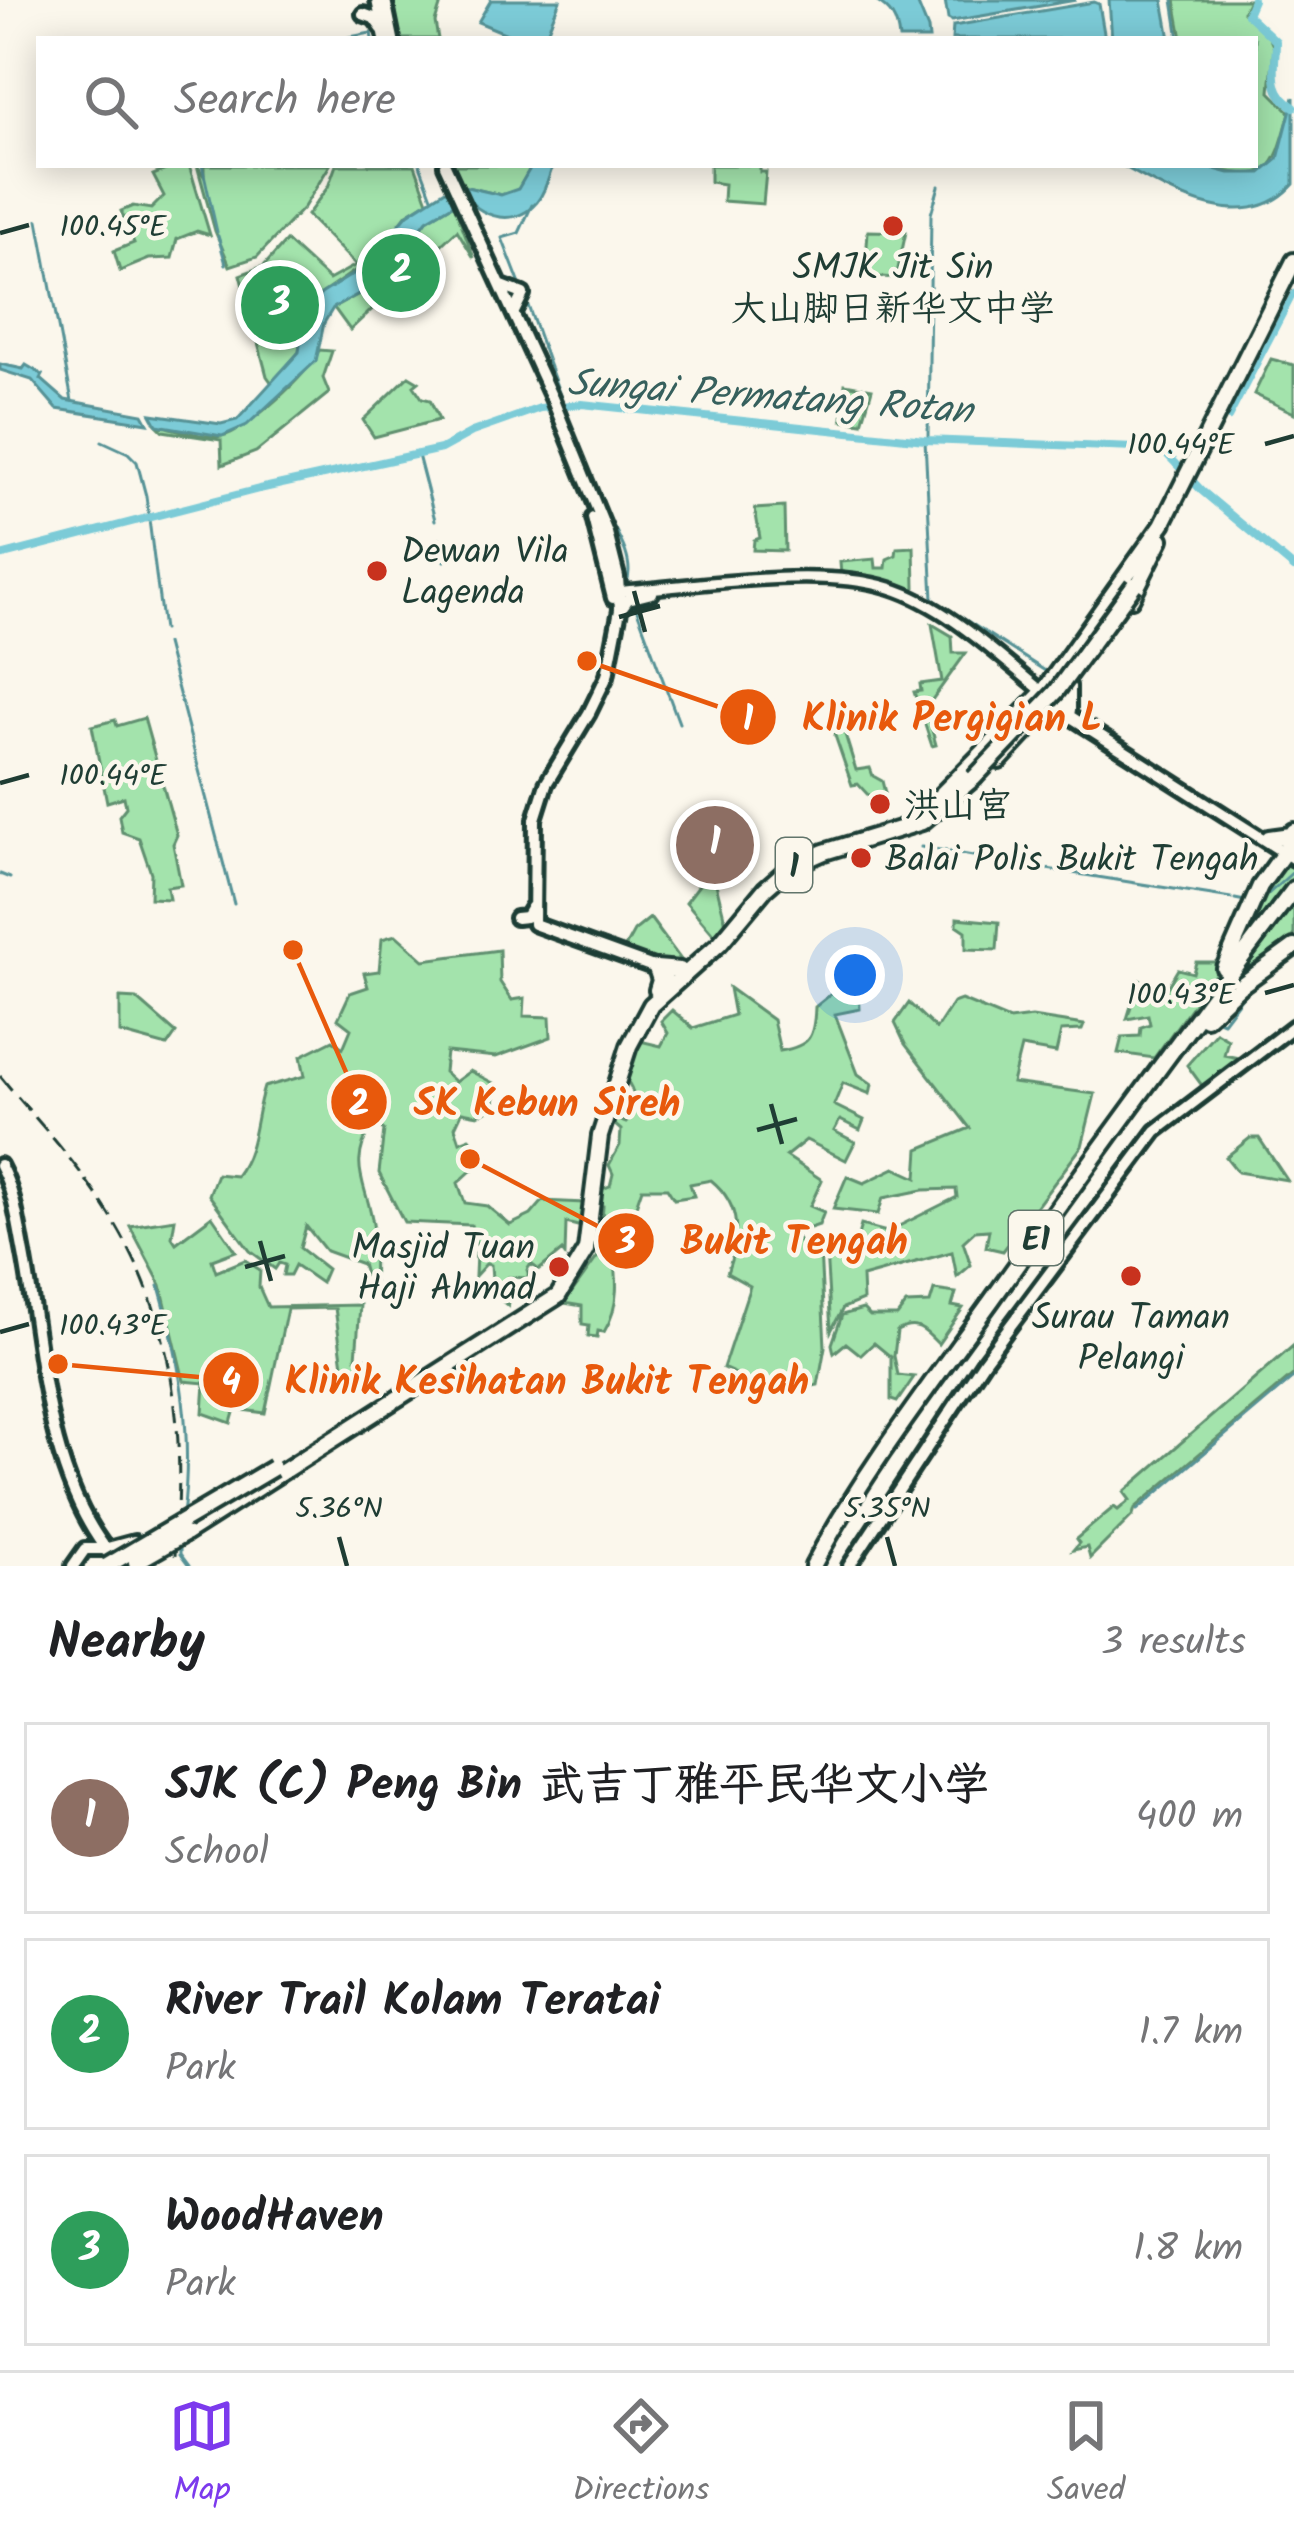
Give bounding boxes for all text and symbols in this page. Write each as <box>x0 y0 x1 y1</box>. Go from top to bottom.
search box <box>36 36 1258 168</box>
text: Search here <box>174 66 396 138</box>
icon: search <box>78 69 144 135</box>
text: 100.45°E <box>60 204 168 252</box>
marker: SMJK Jit Sin 大山脚日新华文中学 <box>880 213 906 239</box>
pin: 2 <box>362 228 440 318</box>
place label: SMJK Jit Sin 大山脚日新华文中学 <box>731 241 1055 339</box>
pin: 3 <box>241 260 319 350</box>
water label: Sungai Permatang Rotan <box>565 354 978 444</box>
text: 100.44°E <box>1127 422 1236 470</box>
place label: Dewan Vila Lagenda <box>401 525 569 623</box>
marker: Dewan Vila Lagenda <box>364 558 390 584</box>
callout: Klinik Pergigian L <box>718 679 1126 754</box>
text: Klinik Pergigian L <box>802 690 1102 752</box>
text: 1 <box>743 692 754 749</box>
text: 100.44°E <box>59 753 168 801</box>
place label: 洪山宫 <box>904 779 1012 836</box>
marker: 洪山宫 <box>867 791 893 817</box>
pin: 1 <box>676 800 754 890</box>
place label: Balai Polis Bukit Tengah <box>885 833 1259 890</box>
road number: 1 <box>776 838 812 892</box>
marker: Balai Polis Bukit Tengah <box>848 845 874 871</box>
your location <box>825 945 885 1005</box>
text: 100.43°E <box>1127 972 1236 1020</box>
callout: SK Kebun Sireh <box>329 1065 704 1140</box>
text: SK Kebun Sireh <box>414 1075 681 1137</box>
text: 2 <box>349 1077 370 1134</box>
callout: Bukit Tengah <box>596 1203 931 1278</box>
road number: E1 <box>1009 1211 1063 1265</box>
text: Bukit Tengah <box>680 1213 908 1275</box>
text: 3 <box>615 1215 636 1272</box>
place label: Masjid Tuan Haji Ahmad <box>352 1221 536 1319</box>
marker: Masjid Tuan Haji Ahmad <box>546 1254 572 1280</box>
marker: Surau Taman Pelangi <box>1118 1263 1144 1289</box>
place label: Surau Taman Pelangi <box>1032 1291 1230 1389</box>
text: 100.43°E <box>59 1303 168 1351</box>
callout: Klinik Kesihatan Bukit Tengah <box>201 1343 833 1418</box>
text: Klinik Kesihatan Bukit Tengah <box>285 1353 809 1415</box>
text: 4 <box>221 1355 241 1412</box>
text: 5.36°N <box>295 1486 383 1534</box>
text: 5.35°N <box>844 1486 930 1534</box>
text: Nearby <box>48 1604 205 1685</box>
text: 3 results <box>1101 1613 1246 1675</box>
text: SJK (C) Peng Bin 武吉丁雅平民华文小学 <box>165 1751 989 1823</box>
text: 1 <box>84 1787 96 1849</box>
text: 400 m <box>1136 1787 1243 1849</box>
text: School <box>165 1823 269 1885</box>
text: River Trail Kolam Teratai <box>165 1967 660 2039</box>
text: 2 <box>79 2003 101 2065</box>
text: 1.7 km <box>1139 2003 1243 2065</box>
text: Park <box>165 2039 236 2101</box>
text: WoodHaven <box>165 2183 384 2255</box>
text: 3 <box>79 2219 101 2281</box>
text: 1.8 km <box>1133 2219 1243 2281</box>
text: Park <box>165 2255 236 2317</box>
tab: Map <box>169 2393 235 2518</box>
tab: Directions <box>572 2393 709 2518</box>
tab: Saved <box>1047 2393 1125 2518</box>

